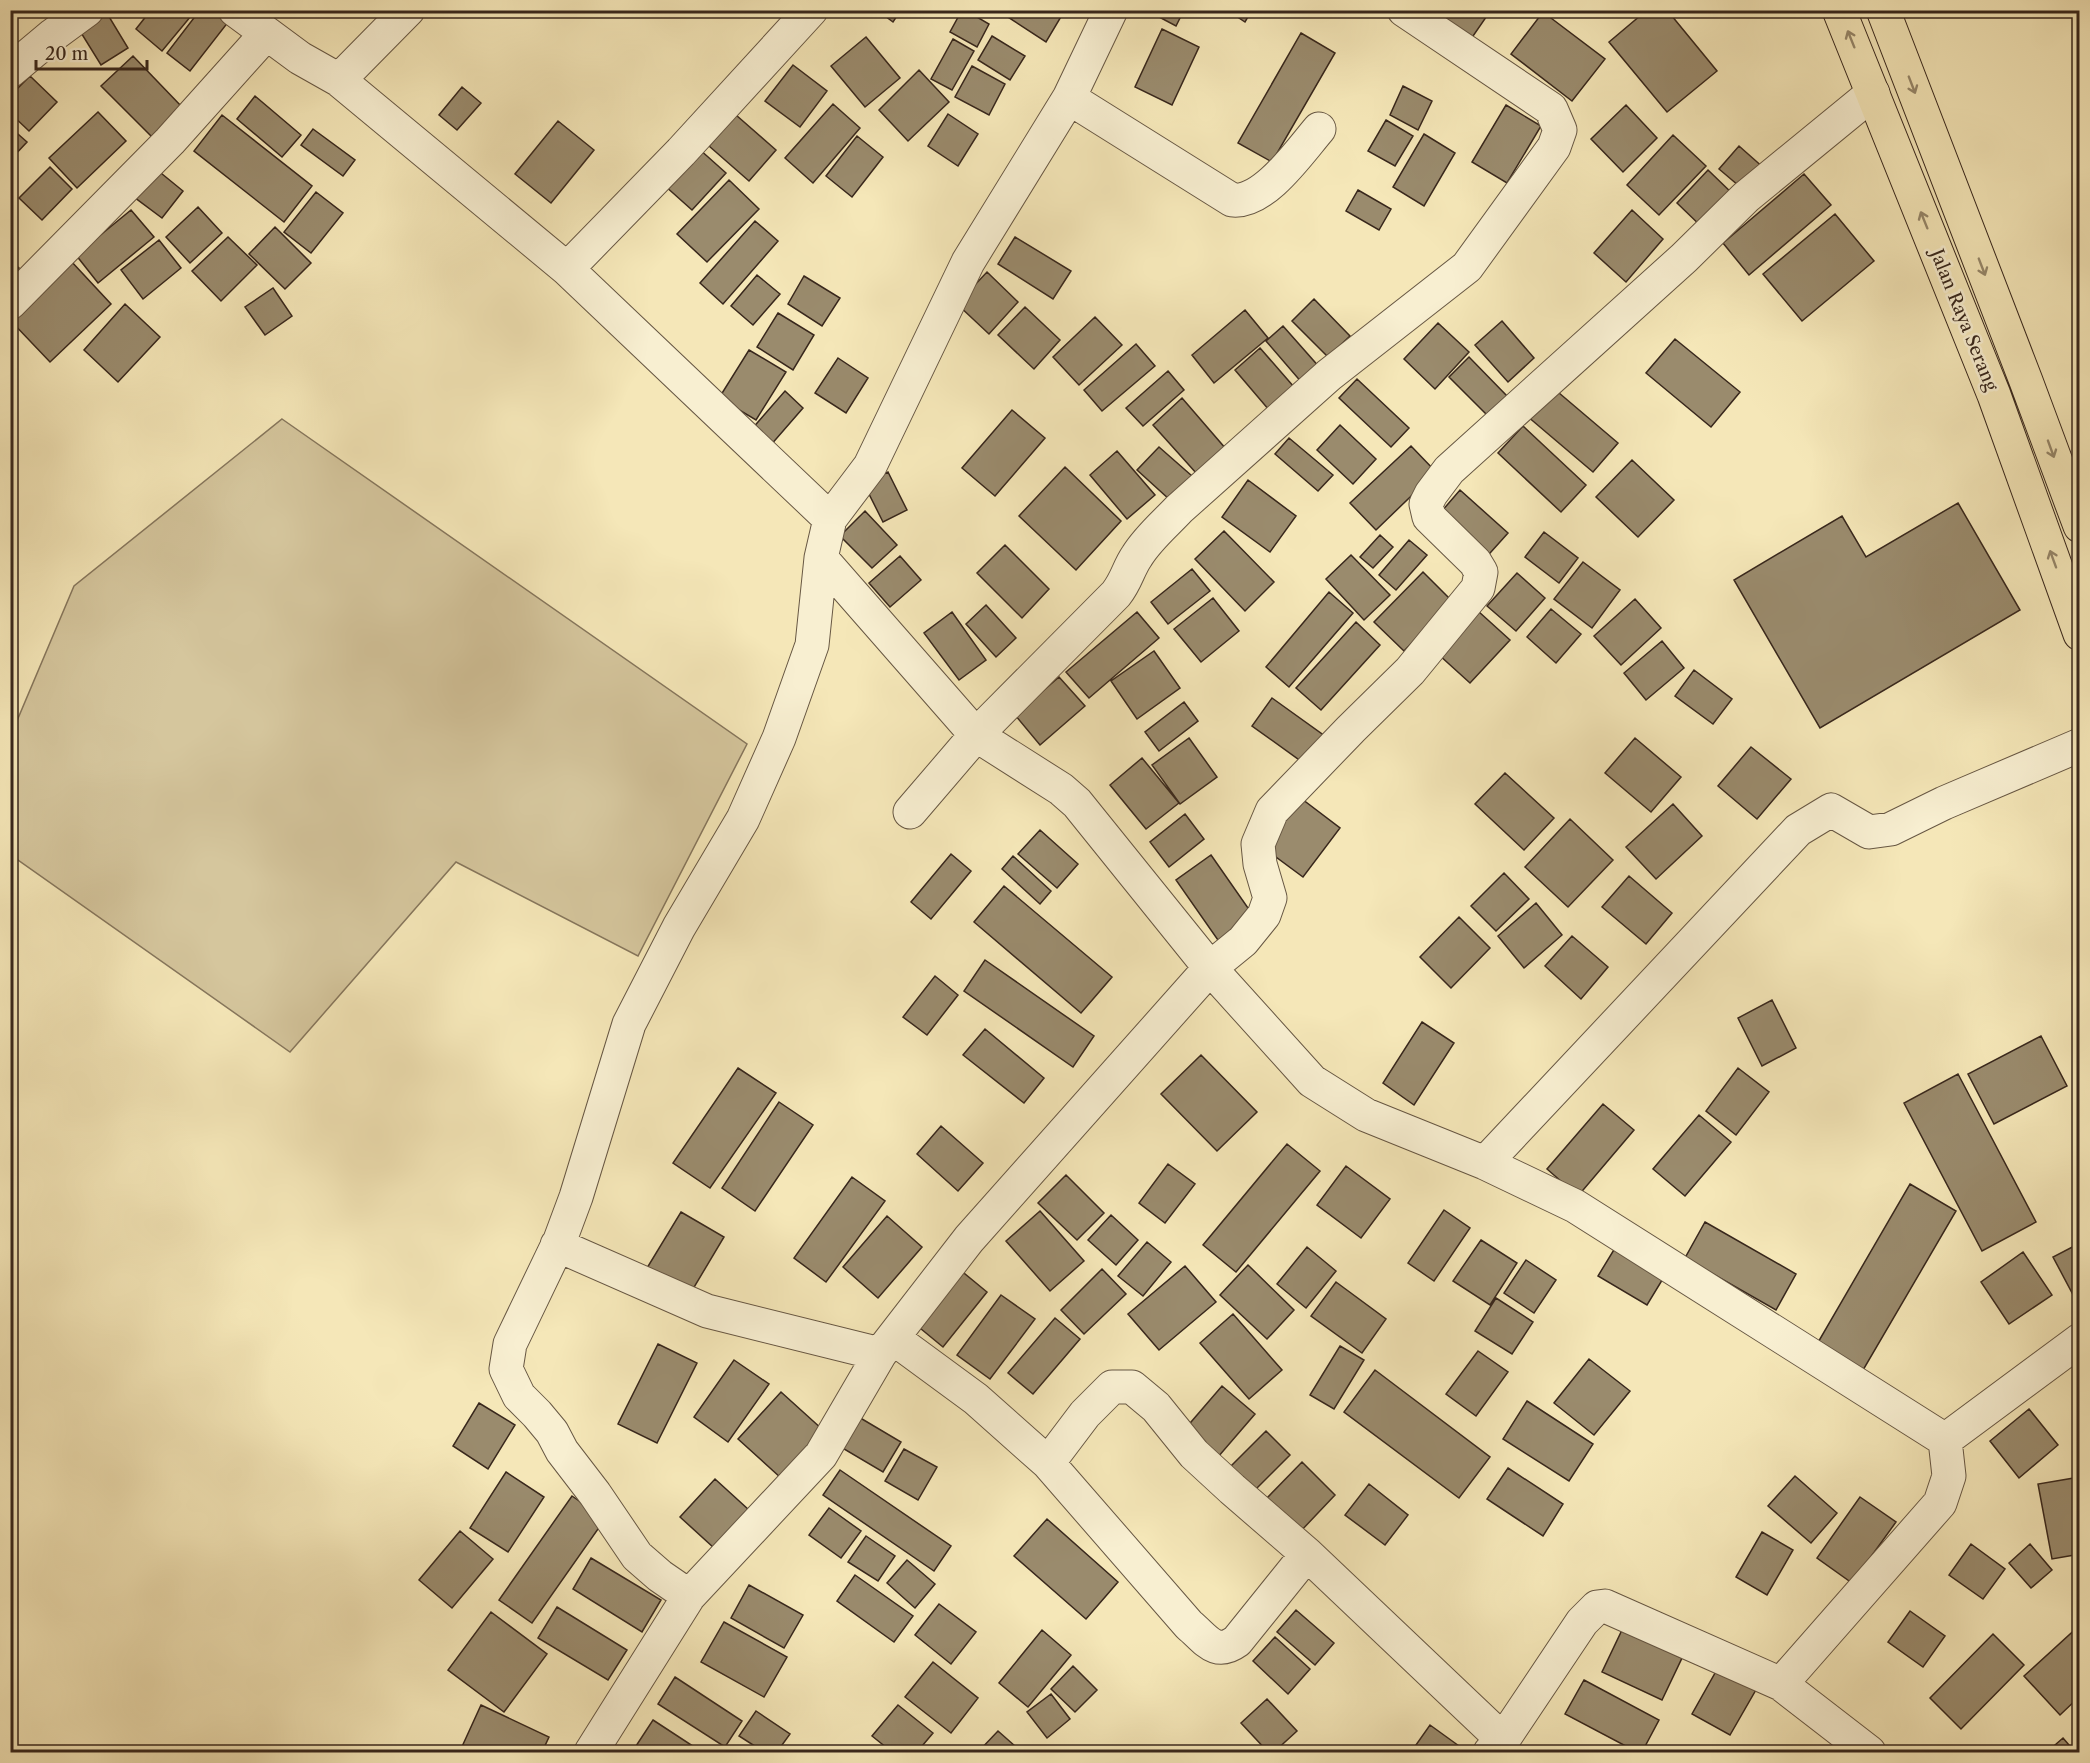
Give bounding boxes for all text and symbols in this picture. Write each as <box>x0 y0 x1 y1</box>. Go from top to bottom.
one-way arrow <box>1845 30 1856 48</box>
scale bar <box>36 33 147 71</box>
text: 20 m <box>45 43 89 65</box>
one-way arrow <box>1907 75 1918 93</box>
one-way arrow <box>1918 211 1929 229</box>
street label: Jalan Raya Serang <box>1924 243 2003 395</box>
one-way arrow <box>1977 257 1988 275</box>
one-way arrow <box>2047 439 2058 458</box>
one-way arrow <box>2046 550 2057 569</box>

